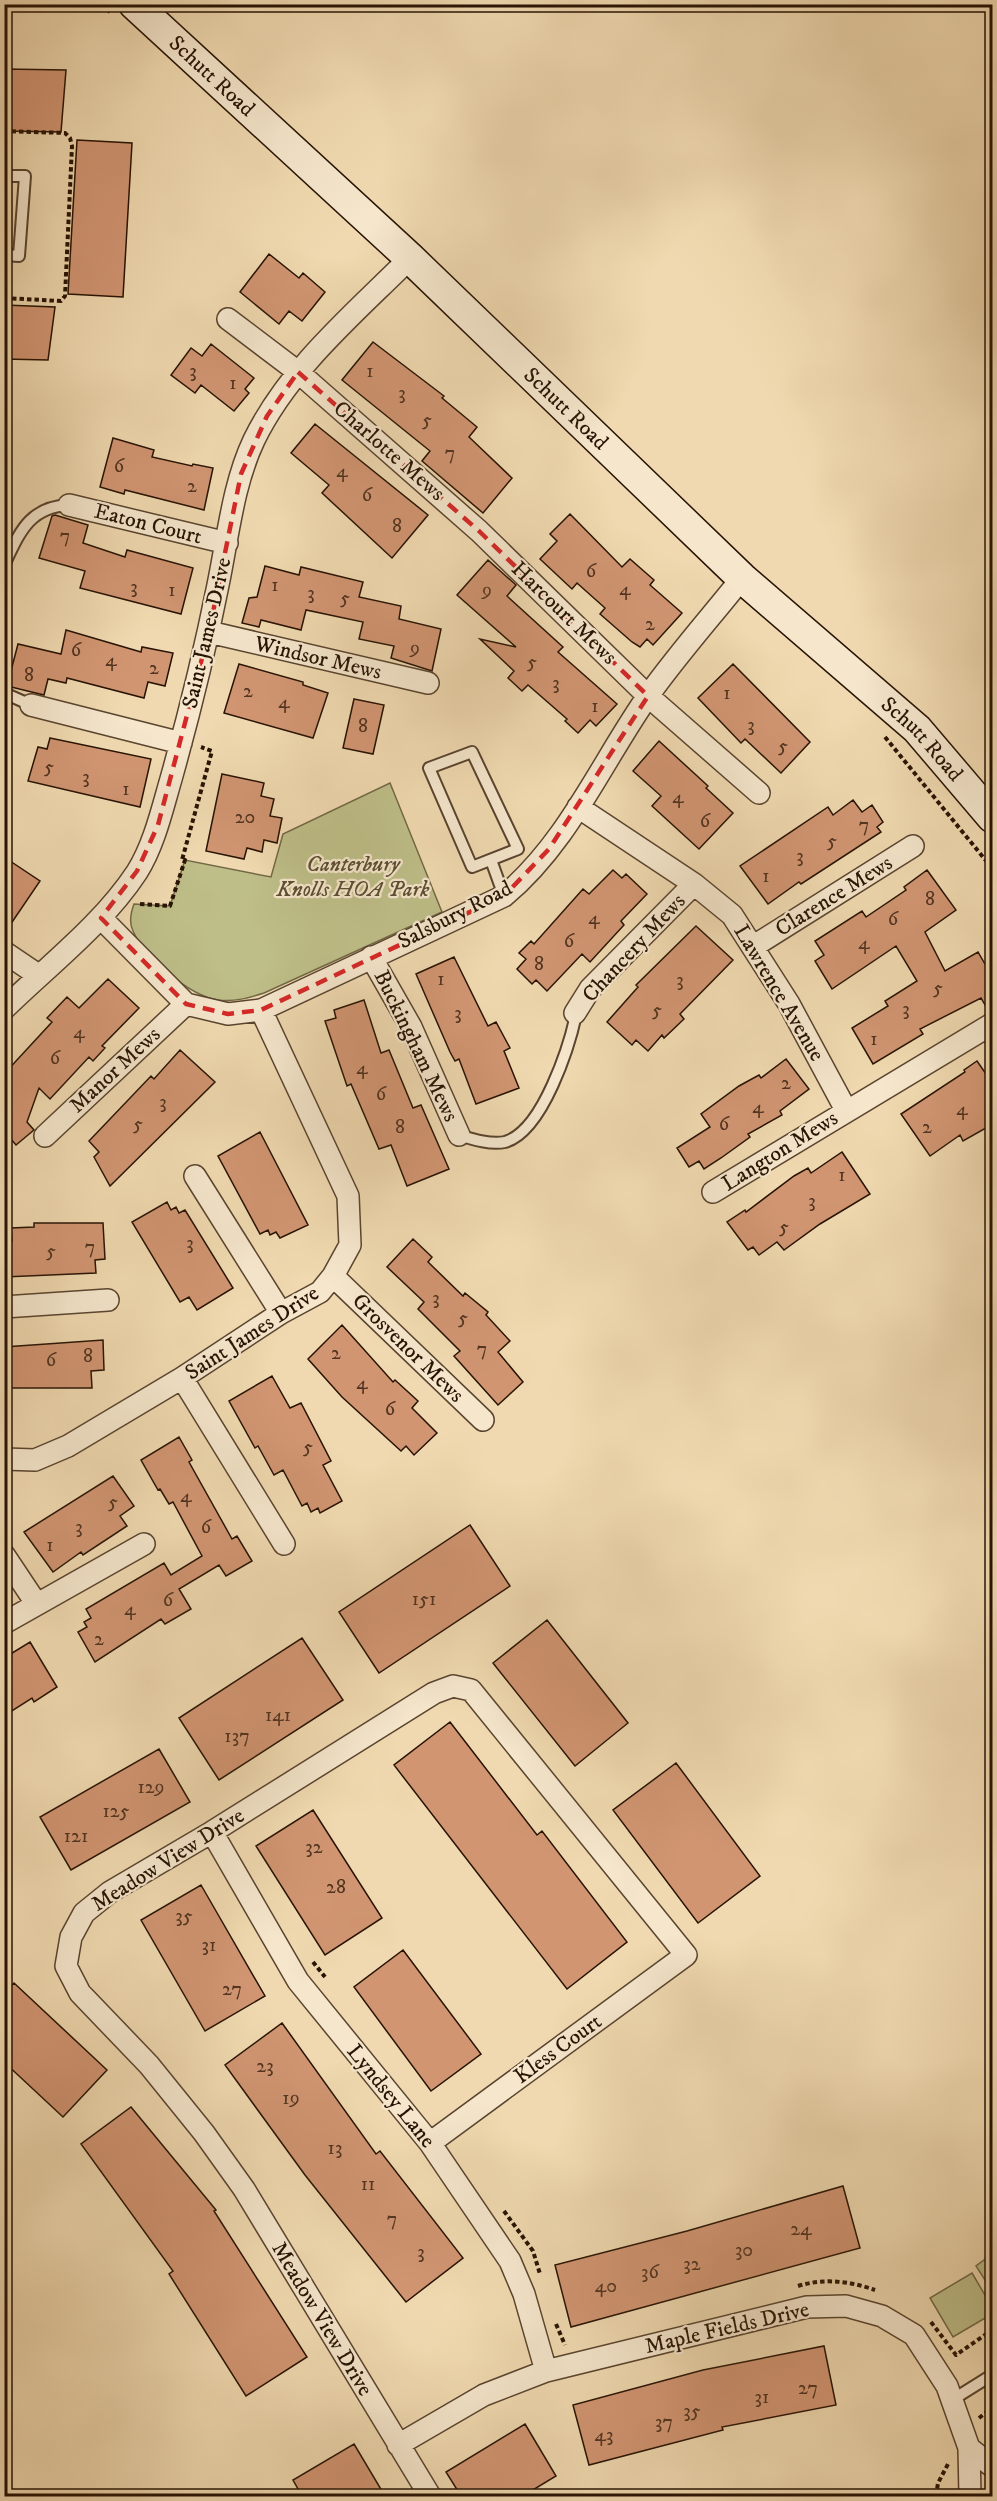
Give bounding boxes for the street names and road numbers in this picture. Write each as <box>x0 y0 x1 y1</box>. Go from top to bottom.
street label: Schutt Road <box>163 29 261 122</box>
street label: Schutt Road <box>518 362 614 456</box>
street label: Charlotte Mews <box>328 395 450 507</box>
street label: Eaton Court <box>91 498 205 550</box>
street label: Saint James Drive <box>177 555 237 711</box>
street label: Harcourt Mews <box>505 556 623 670</box>
street label: Windsor Mews <box>251 630 384 686</box>
street label: Schutt Road <box>876 691 969 787</box>
street label: Clarence Mews <box>770 849 898 943</box>
street label: Salsbury Road <box>393 875 517 955</box>
street label: Chancery Mews <box>577 888 691 1008</box>
street label: Lawrence Avenue <box>728 920 830 1066</box>
street label: Buckingham Mews <box>368 966 464 1126</box>
street label: Manor Mews <box>64 1021 166 1119</box>
street label: Langton Mews <box>717 1105 843 1197</box>
street label: Saint James Drive <box>180 1280 324 1386</box>
street label: Grosvenor Mews <box>346 1288 470 1408</box>
street label: Meadow View Drive <box>87 1802 249 1918</box>
street label: Kless Court <box>509 2008 607 2090</box>
street label: Lyndsey Lane <box>341 2039 441 2153</box>
street label: Meadow View Drive <box>265 2237 379 2401</box>
street label: Maple Fields Drive <box>642 2296 812 2360</box>

